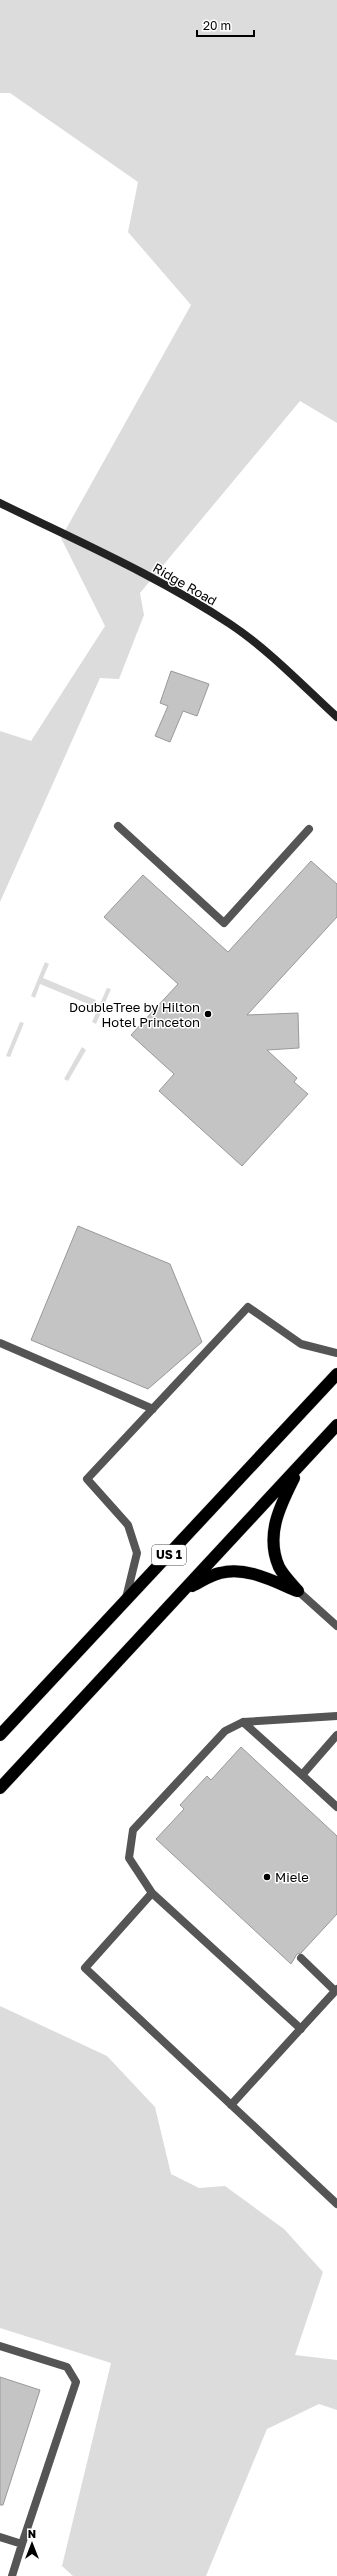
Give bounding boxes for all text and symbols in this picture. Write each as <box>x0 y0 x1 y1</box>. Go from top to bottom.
scale bar <box>197 12 254 38</box>
text: 20 m <box>203 18 231 33</box>
street label: Ridge Road <box>150 559 220 609</box>
place label: DoubleTree by Hilton Hotel Princeton <box>69 999 200 1030</box>
marker: DoubleTree by Hilton Hotel Princeton <box>203 1009 213 1019</box>
road number: US 1 <box>152 1545 186 1565</box>
place label: Miele <box>275 1869 309 1885</box>
marker: Miele <box>262 1872 272 1882</box>
north arrow <box>12 2524 52 2564</box>
text: N <box>28 2527 36 2540</box>

